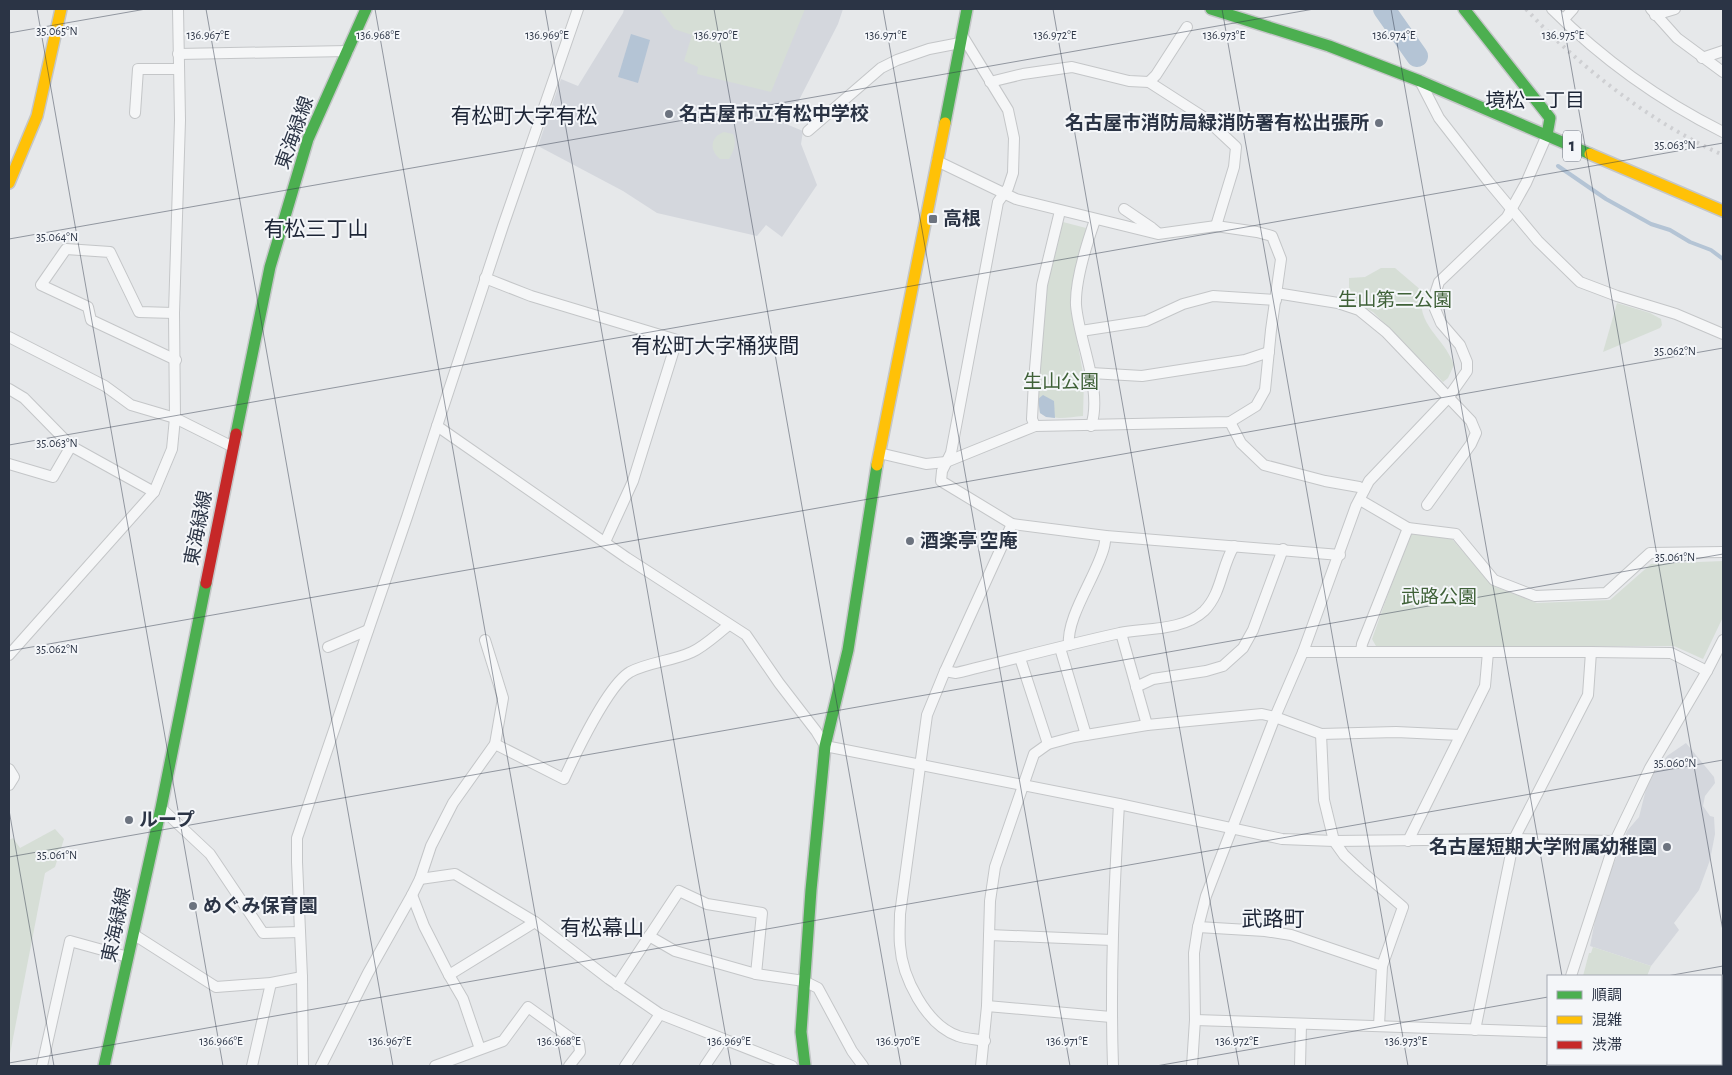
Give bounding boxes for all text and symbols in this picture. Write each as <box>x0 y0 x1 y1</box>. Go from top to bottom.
text: 35.065°N <box>36 25 78 37</box>
text: 136.967°E <box>186 29 230 41</box>
text: 136.968°E <box>356 29 400 41</box>
text: 136.969°E <box>525 29 569 41</box>
text: 136.970°E <box>694 29 738 41</box>
text: 136.971°E <box>865 29 907 41</box>
text: 136.972°E <box>1034 29 1077 41</box>
text: 136.973°E <box>1203 29 1245 41</box>
text: 136.974°E <box>1372 29 1416 41</box>
text: 136.975°E <box>1542 29 1584 41</box>
district label: 境松一丁目 <box>1485 90 1585 111</box>
street label: 東海緑線 <box>272 94 317 172</box>
place label: 名古屋市立有松中学校 <box>679 103 869 124</box>
district label: 有松町大字有松 <box>451 105 598 127</box>
marker: 名古屋市立有松中学校 <box>663 108 675 120</box>
place label: 名古屋市消防局緑消防署有松出張所 <box>1065 112 1369 133</box>
marker: 名古屋市消防局緑消防署有松出張所 <box>1373 117 1385 129</box>
road number: 1 <box>1563 130 1581 162</box>
text: 35.063°N <box>1654 139 1696 151</box>
place label: 高根 <box>943 209 981 229</box>
marker: 高根 <box>927 213 939 225</box>
district label: 有松三丁山 <box>264 218 369 240</box>
text: 35.064°N <box>36 231 78 243</box>
park label: 生山第二公園 <box>1338 290 1452 310</box>
district label: 有松町大字桶狭間 <box>631 335 799 357</box>
text: 35.062°N <box>1654 345 1696 357</box>
park label: 生山公園 <box>1023 372 1099 392</box>
text: 35.063°N <box>36 437 78 449</box>
street label: 東海緑線 <box>181 489 216 567</box>
place label: 酒楽亭 空庵 <box>920 531 1018 551</box>
marker: 酒楽亭 空庵 <box>904 535 916 547</box>
text: 35.061°N <box>1655 551 1695 563</box>
park label: 武路公園 <box>1401 587 1477 607</box>
text: 35.062°N <box>36 643 78 655</box>
text: 35.060°N <box>1654 757 1696 769</box>
place label: ループ <box>139 810 195 830</box>
marker: ループ <box>123 814 135 826</box>
place label: 名古屋短期大学附属幼稚園 <box>1429 836 1657 857</box>
marker: 名古屋短期大学附属幼稚園 <box>1661 841 1673 853</box>
text: 35.061°N <box>37 849 77 861</box>
street label: 東海緑線 <box>99 886 134 964</box>
place label: めぐみ保育園 <box>203 896 318 916</box>
marker: めぐみ保育園 <box>187 900 199 912</box>
district label: 武路町 <box>1242 908 1305 930</box>
district label: 有松幕山 <box>560 917 644 939</box>
legend <box>1547 975 1722 1065</box>
text: 順調 <box>1592 988 1622 1003</box>
text: 混雑 <box>1592 1012 1622 1028</box>
text: 136.966°E <box>199 1035 243 1047</box>
text: 136.967°E <box>368 1035 412 1047</box>
text: 136.968°E <box>537 1035 581 1047</box>
text: 136.969°E <box>707 1035 751 1047</box>
text: 136.970°E <box>876 1035 920 1047</box>
text: 136.971°E <box>1046 1035 1088 1047</box>
text: 136.972°E <box>1216 1035 1259 1047</box>
text: 136.973°E <box>1385 1035 1427 1047</box>
text: 渋滞 <box>1592 1037 1622 1053</box>

